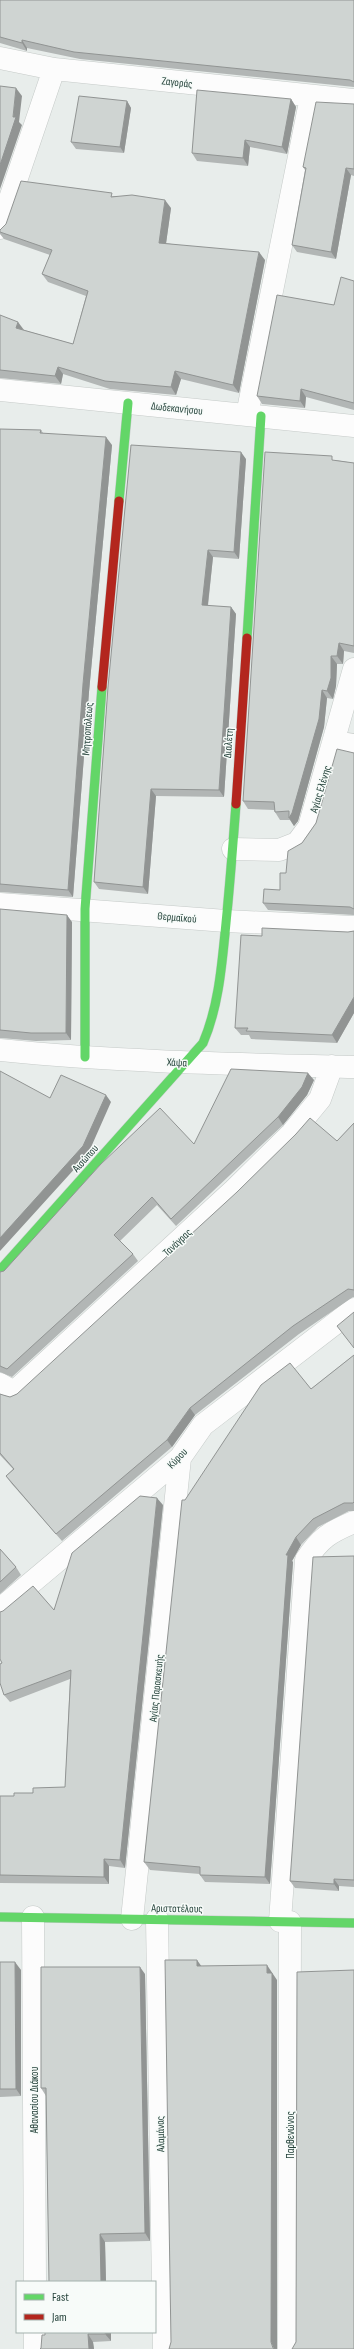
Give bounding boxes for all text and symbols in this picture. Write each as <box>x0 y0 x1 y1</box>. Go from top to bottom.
street label: Ζαγοράς <box>161 74 193 91</box>
street label: Δωδεκανήσου <box>150 399 204 418</box>
street label: Μητροπόλεως <box>79 702 96 756</box>
street label: Διαλέτη <box>221 727 236 758</box>
street label: Αγίας Ελένης <box>307 764 334 815</box>
street label: Θερμαϊκού <box>157 909 197 926</box>
street label: Χάψα <box>166 1055 188 1070</box>
street label: Αισώπου <box>69 1142 101 1176</box>
street label: Τανάγρας <box>160 1226 194 1259</box>
street label: Κύρου <box>165 1445 190 1471</box>
street label: Αγίας Παρασκευής <box>146 1654 167 1724</box>
street label: Αριστοτέλους <box>150 1902 203 1915</box>
street label: Αθανασίου Διάκου <box>28 2066 41 2134</box>
street label: Παρθενώνος <box>284 2111 297 2159</box>
street label: Αλαμάνας <box>154 2116 167 2153</box>
legend <box>16 2281 156 2333</box>
text: Fast <box>52 2290 69 2305</box>
text: Jam <box>51 2310 67 2325</box>

